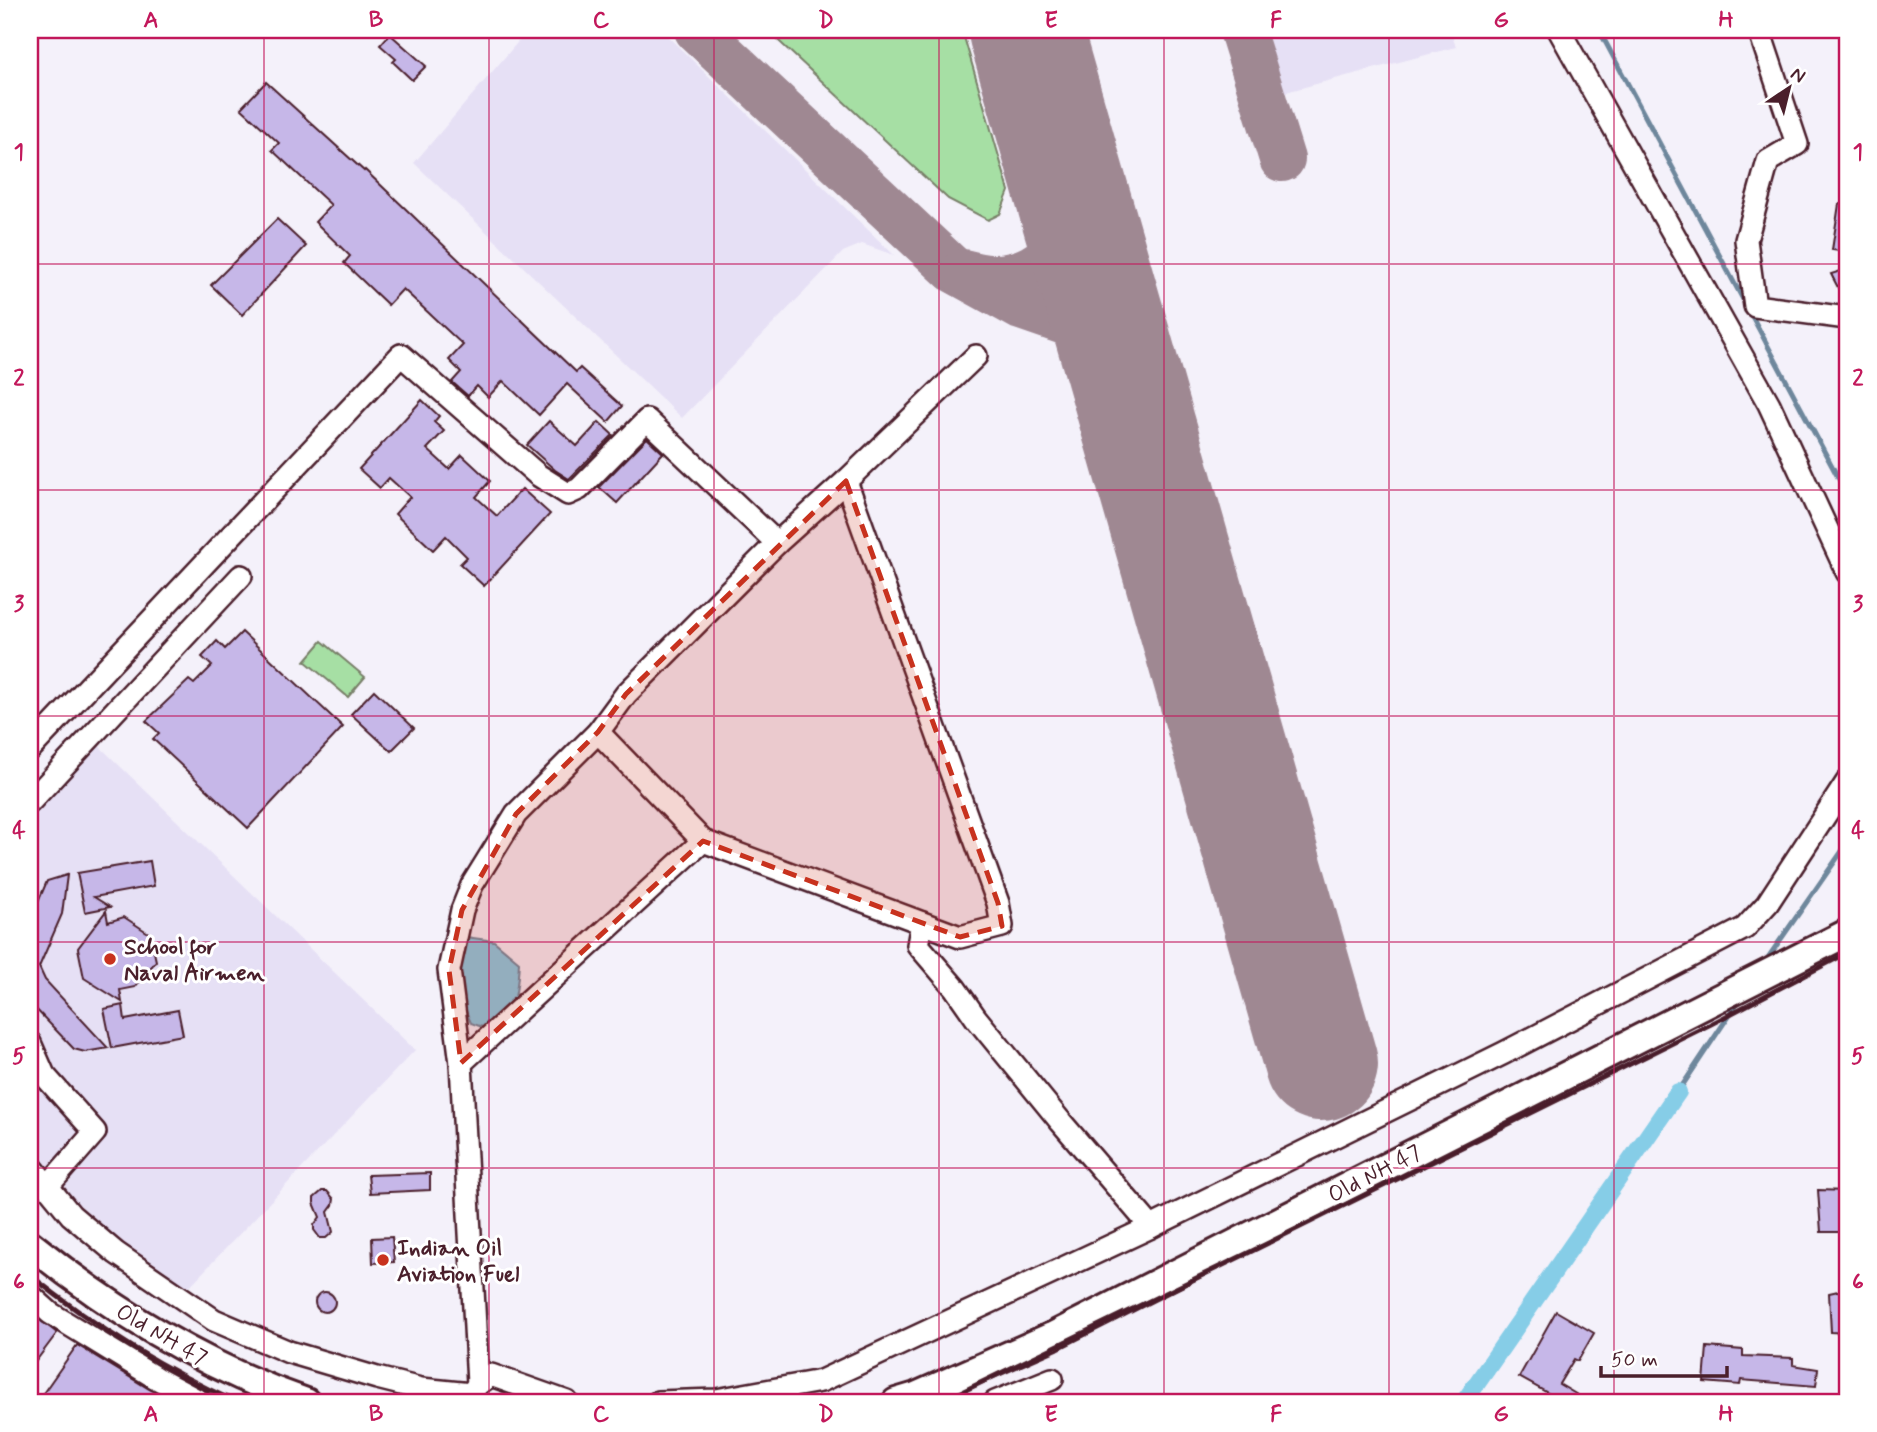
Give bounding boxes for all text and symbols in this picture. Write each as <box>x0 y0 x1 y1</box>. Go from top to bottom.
text: A <box>143 6 159 36</box>
text: B <box>369 6 384 36</box>
text: C <box>593 6 610 36</box>
text: D <box>818 6 834 36</box>
text: E <box>1044 6 1058 36</box>
text: F <box>1270 6 1282 36</box>
text: G <box>1493 6 1509 36</box>
text: H <box>1718 6 1734 36</box>
north arrow <box>1755 52 1825 122</box>
text: N <box>1786 61 1810 89</box>
text: 1 <box>14 138 24 168</box>
text: 1 <box>1853 138 1863 168</box>
text: 2 <box>13 364 25 394</box>
text: 2 <box>1852 364 1864 394</box>
text: 3 <box>14 590 25 620</box>
text: 3 <box>1853 590 1864 620</box>
text: 4 <box>12 816 26 846</box>
text: 4 <box>1851 816 1865 846</box>
place label: School for Naval Airmen <box>124 933 266 989</box>
marker: School for Naval Airmen <box>102 951 118 967</box>
text: 5 <box>12 1042 26 1072</box>
text: 5 <box>1851 1042 1865 1072</box>
street label: Old NH 47 <box>1323 1139 1427 1211</box>
place label: Indian Oil Aviation Fuel <box>397 1234 520 1290</box>
marker: Indian Oil Aviation Fuel <box>375 1252 391 1268</box>
text: 6 <box>13 1268 25 1298</box>
text: 6 <box>1852 1268 1864 1298</box>
street label: Old NH 47 <box>110 1298 212 1374</box>
scale bar <box>1601 1334 1727 1378</box>
text: 50 m <box>1611 1346 1658 1374</box>
text: A <box>143 1400 159 1430</box>
text: B <box>369 1400 384 1430</box>
text: C <box>593 1400 610 1430</box>
text: D <box>818 1400 834 1430</box>
text: E <box>1044 1400 1058 1430</box>
text: F <box>1270 1400 1282 1430</box>
text: G <box>1493 1400 1509 1430</box>
text: H <box>1718 1400 1734 1430</box>

